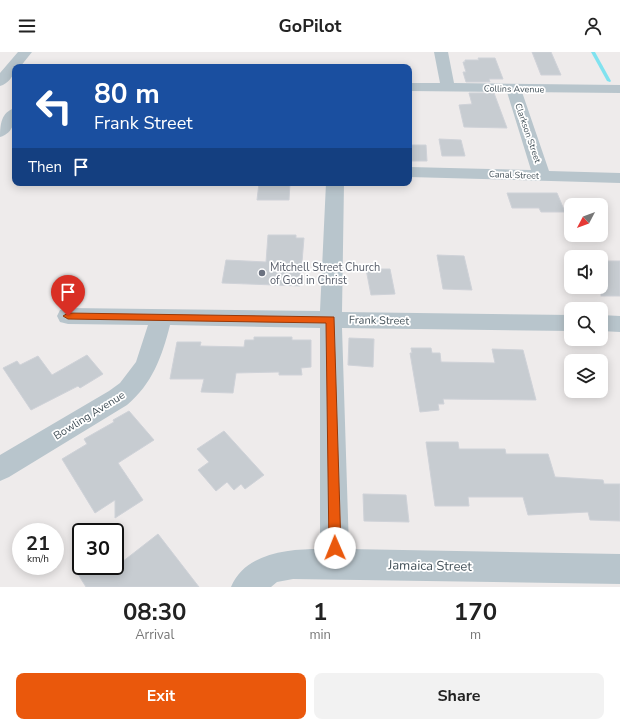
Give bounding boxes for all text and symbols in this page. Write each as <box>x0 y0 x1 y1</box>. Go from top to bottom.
text: GoPilot <box>279 14 341 38</box>
icon: menu <box>16 15 38 37</box>
icon: person <box>582 15 604 37</box>
text: 80 m <box>94 75 160 113</box>
icon: left <box>28 80 80 132</box>
street label: Collins Avenue <box>484 82 545 96</box>
street label: Clarkson Street <box>512 102 544 165</box>
text: Frank Street <box>94 111 193 135</box>
icon: arrive <box>70 156 92 178</box>
text: Then <box>28 157 62 177</box>
street label: Canal Street <box>489 168 540 182</box>
north arrow <box>564 198 608 242</box>
map controls <box>564 198 608 398</box>
button: sound <box>564 250 608 294</box>
place label: Mitchell Street Church of God in Christ <box>270 260 380 288</box>
marker: Mitchell Street Church of God in Christ <box>257 268 267 278</box>
pin <box>51 275 85 316</box>
icon: arrive <box>57 281 79 303</box>
button: search <box>564 302 608 346</box>
street label: Frank Street <box>349 312 409 329</box>
button: layers <box>564 354 608 398</box>
street label: Bowling Avenue <box>51 387 128 443</box>
speed limit sign: 30 <box>72 523 124 575</box>
position arrow <box>314 527 356 569</box>
text: 21 <box>26 530 50 557</box>
text: km/h <box>27 552 49 566</box>
street label: Jamaica Street <box>387 556 472 576</box>
text: 08:30 <box>123 596 186 628</box>
text: 1 <box>313 596 327 628</box>
text: 170 <box>454 596 497 628</box>
text: Arrival <box>135 626 174 644</box>
text: min <box>309 626 331 644</box>
text: m <box>470 626 481 644</box>
button: Exit <box>16 673 306 719</box>
button: Share <box>314 673 604 719</box>

